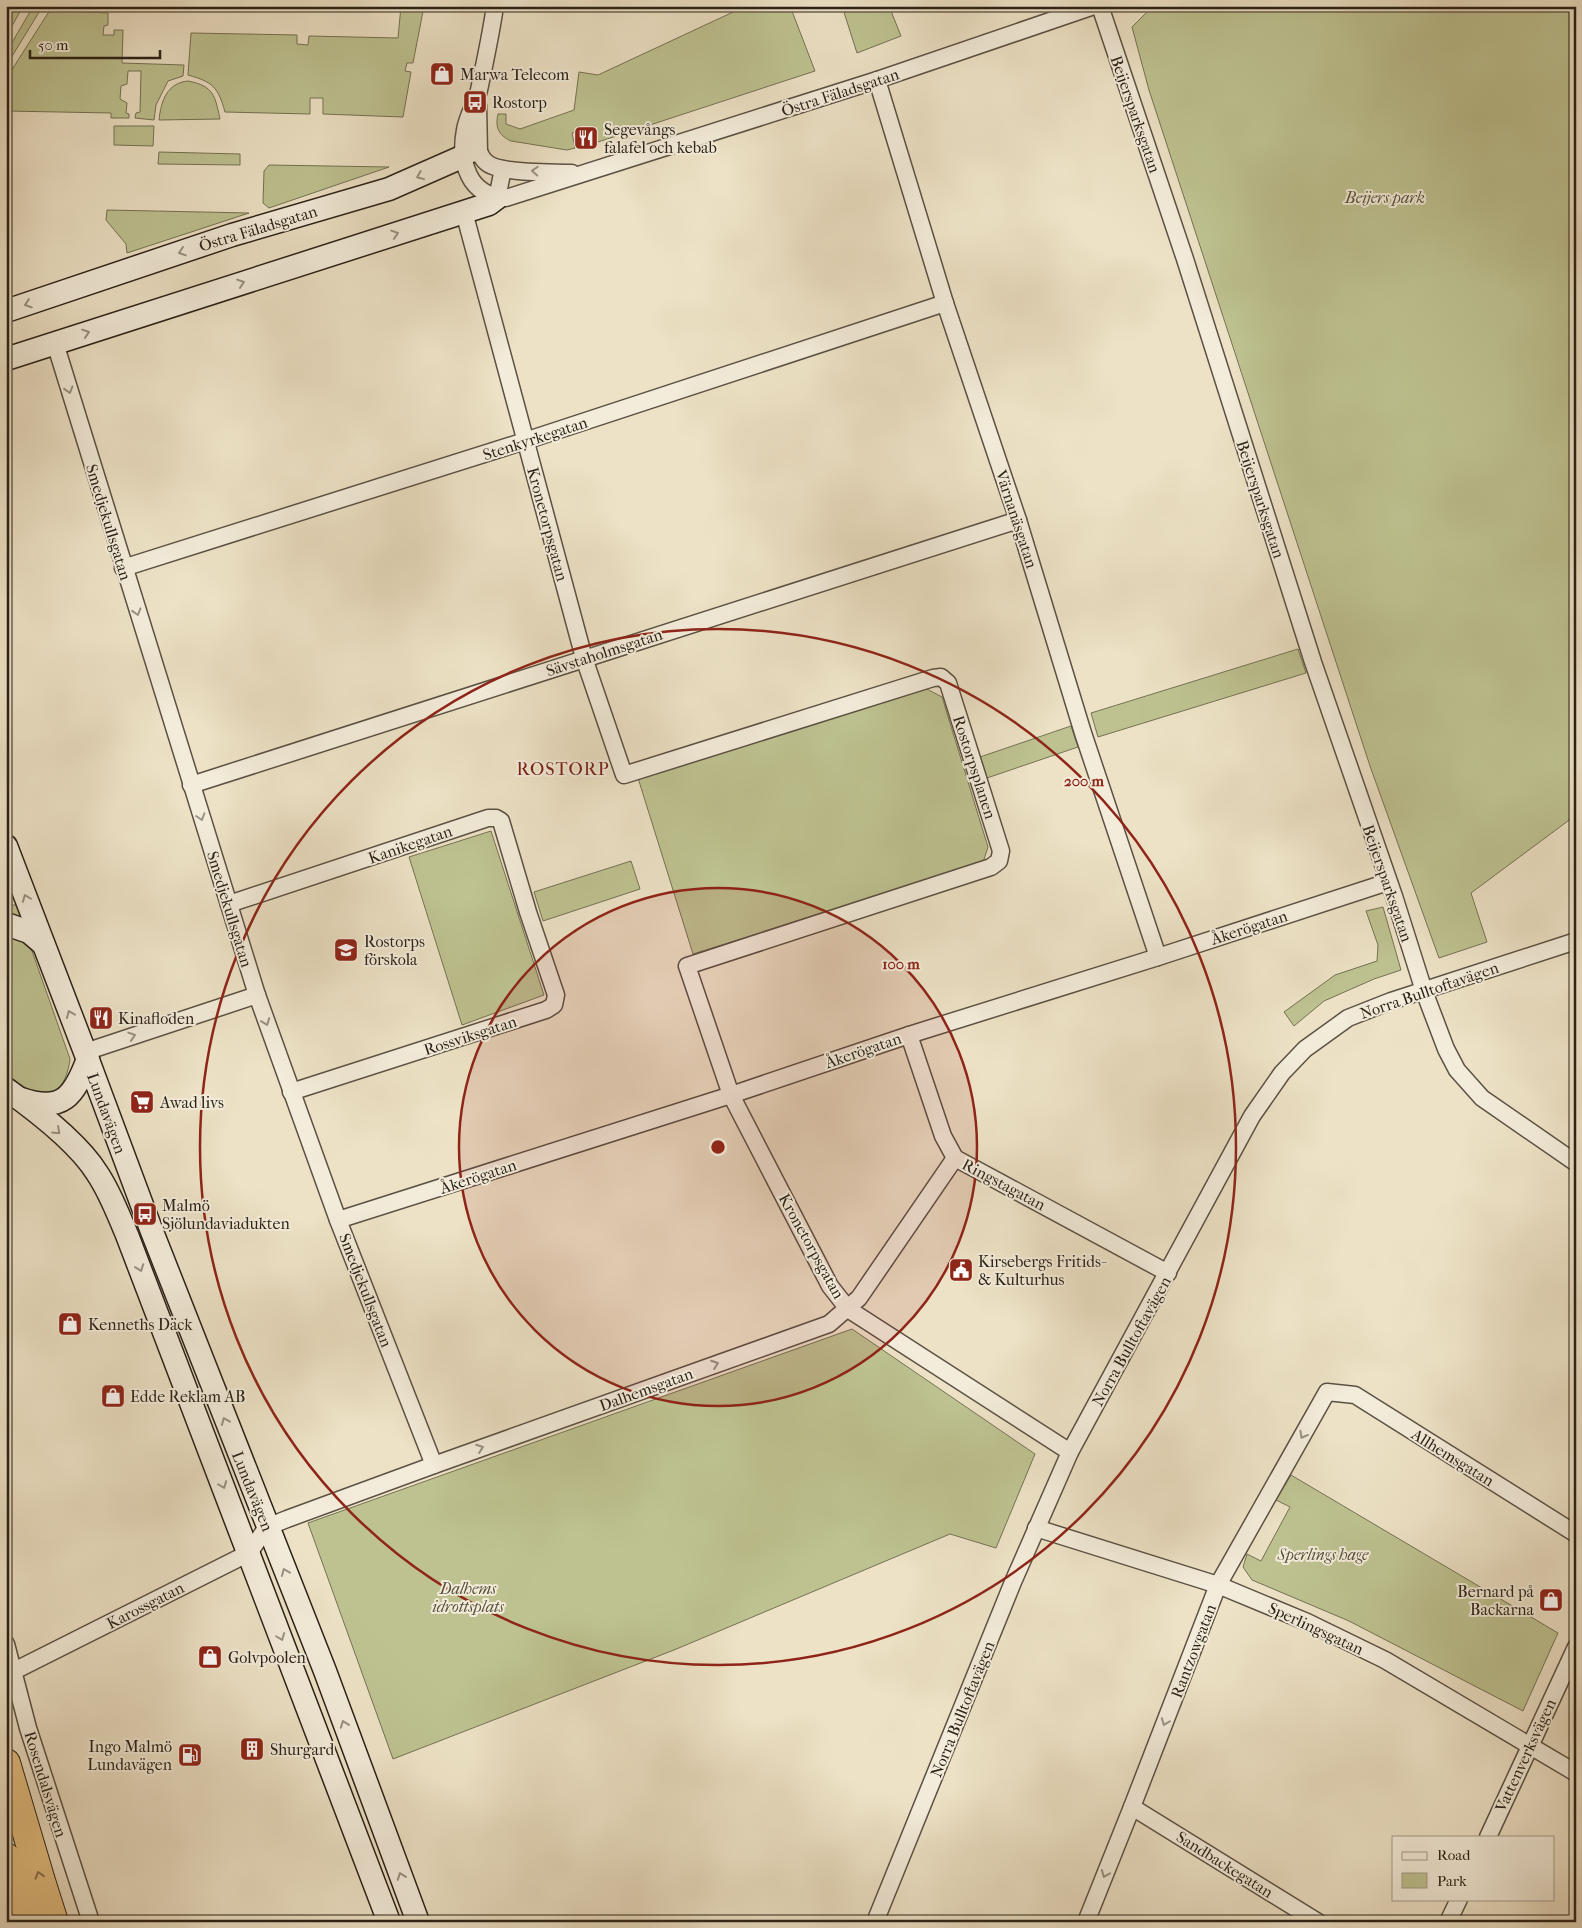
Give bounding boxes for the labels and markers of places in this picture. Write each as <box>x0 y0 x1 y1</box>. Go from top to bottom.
shop icon: Marwa Telecom <box>429 61 455 87</box>
place label: Marwa Telecom <box>460 65 570 84</box>
bus stop icon: Rostorp <box>462 89 488 115</box>
place label: Rostorp <box>492 93 547 112</box>
place label: Segevångs falafel och kebab <box>604 120 717 157</box>
restaurant icon: Segevångs falafel och kebab <box>573 125 599 151</box>
place label: Rostorps förskola <box>364 932 425 969</box>
school or university icon: Rostorps förskola <box>333 937 359 963</box>
restaurant icon: Kinafloden <box>88 1005 114 1031</box>
place label: Kinafloden <box>118 1009 195 1028</box>
supermarket icon: Awad livs <box>129 1089 155 1115</box>
place label: Awad livs <box>159 1093 224 1112</box>
centre of rings <box>709 1138 727 1156</box>
place label: Malmö Sjölundaviadukten <box>162 1196 290 1233</box>
bus stop icon: Malmö Sjölundaviadukten <box>132 1201 158 1227</box>
place label: Kirsebergs Fritids- & Kulturhus <box>978 1252 1107 1289</box>
public building icon: Kirsebergs Fritids- & Kulturhus <box>948 1257 974 1283</box>
shop icon: Kenneths Däck <box>57 1311 83 1337</box>
place label: Kenneths Däck <box>88 1315 193 1334</box>
shop icon: Edde Reklam AB <box>100 1383 126 1409</box>
place label: Edde Reklam AB <box>130 1387 245 1406</box>
place label: Bernard på Backarna <box>1457 1582 1535 1619</box>
shop icon: Bernard på Backarna <box>1538 1587 1564 1613</box>
shop icon: Golvpoolen <box>197 1644 223 1670</box>
place label: Golvpoolen <box>228 1648 307 1667</box>
building icon: Shurgard <box>239 1736 265 1762</box>
place label: Ingo Malmö Lundavägen <box>87 1737 173 1774</box>
place label: Shurgard <box>270 1740 334 1759</box>
fuel station icon: Ingo Malmö Lundavägen <box>177 1742 203 1768</box>

